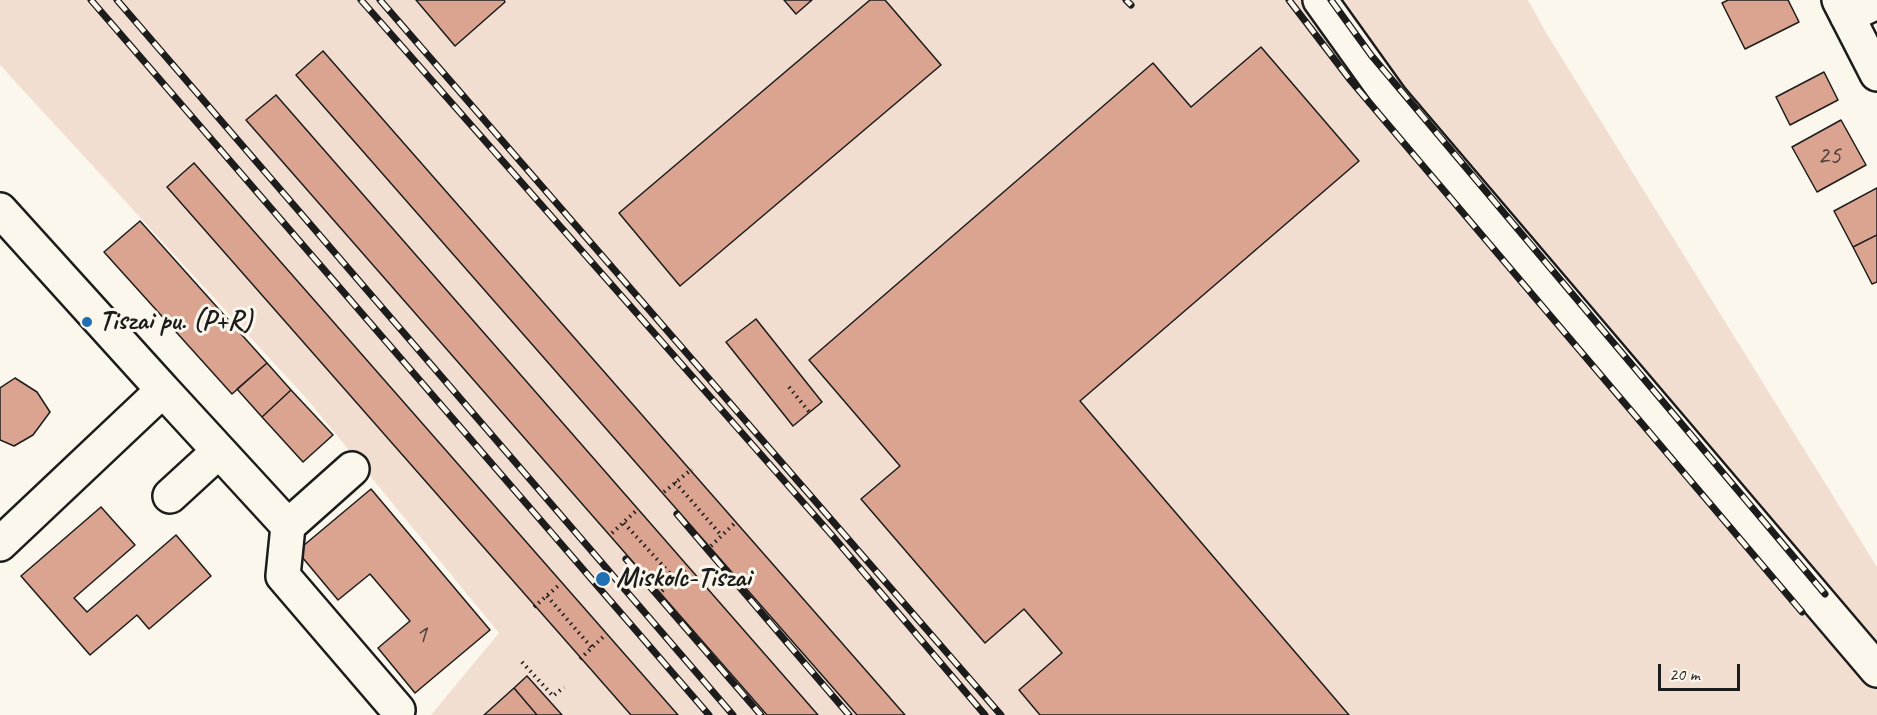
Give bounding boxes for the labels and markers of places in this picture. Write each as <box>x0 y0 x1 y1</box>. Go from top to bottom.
place label: Tiszai pu. (P+R) <box>99 305 252 339</box>
marker: Tiszai pu. (P+R) <box>80 315 94 329</box>
place label: Miskolc-Tiszai <box>616 562 751 596</box>
marker: Miskolc-Tiszai <box>594 570 612 588</box>

